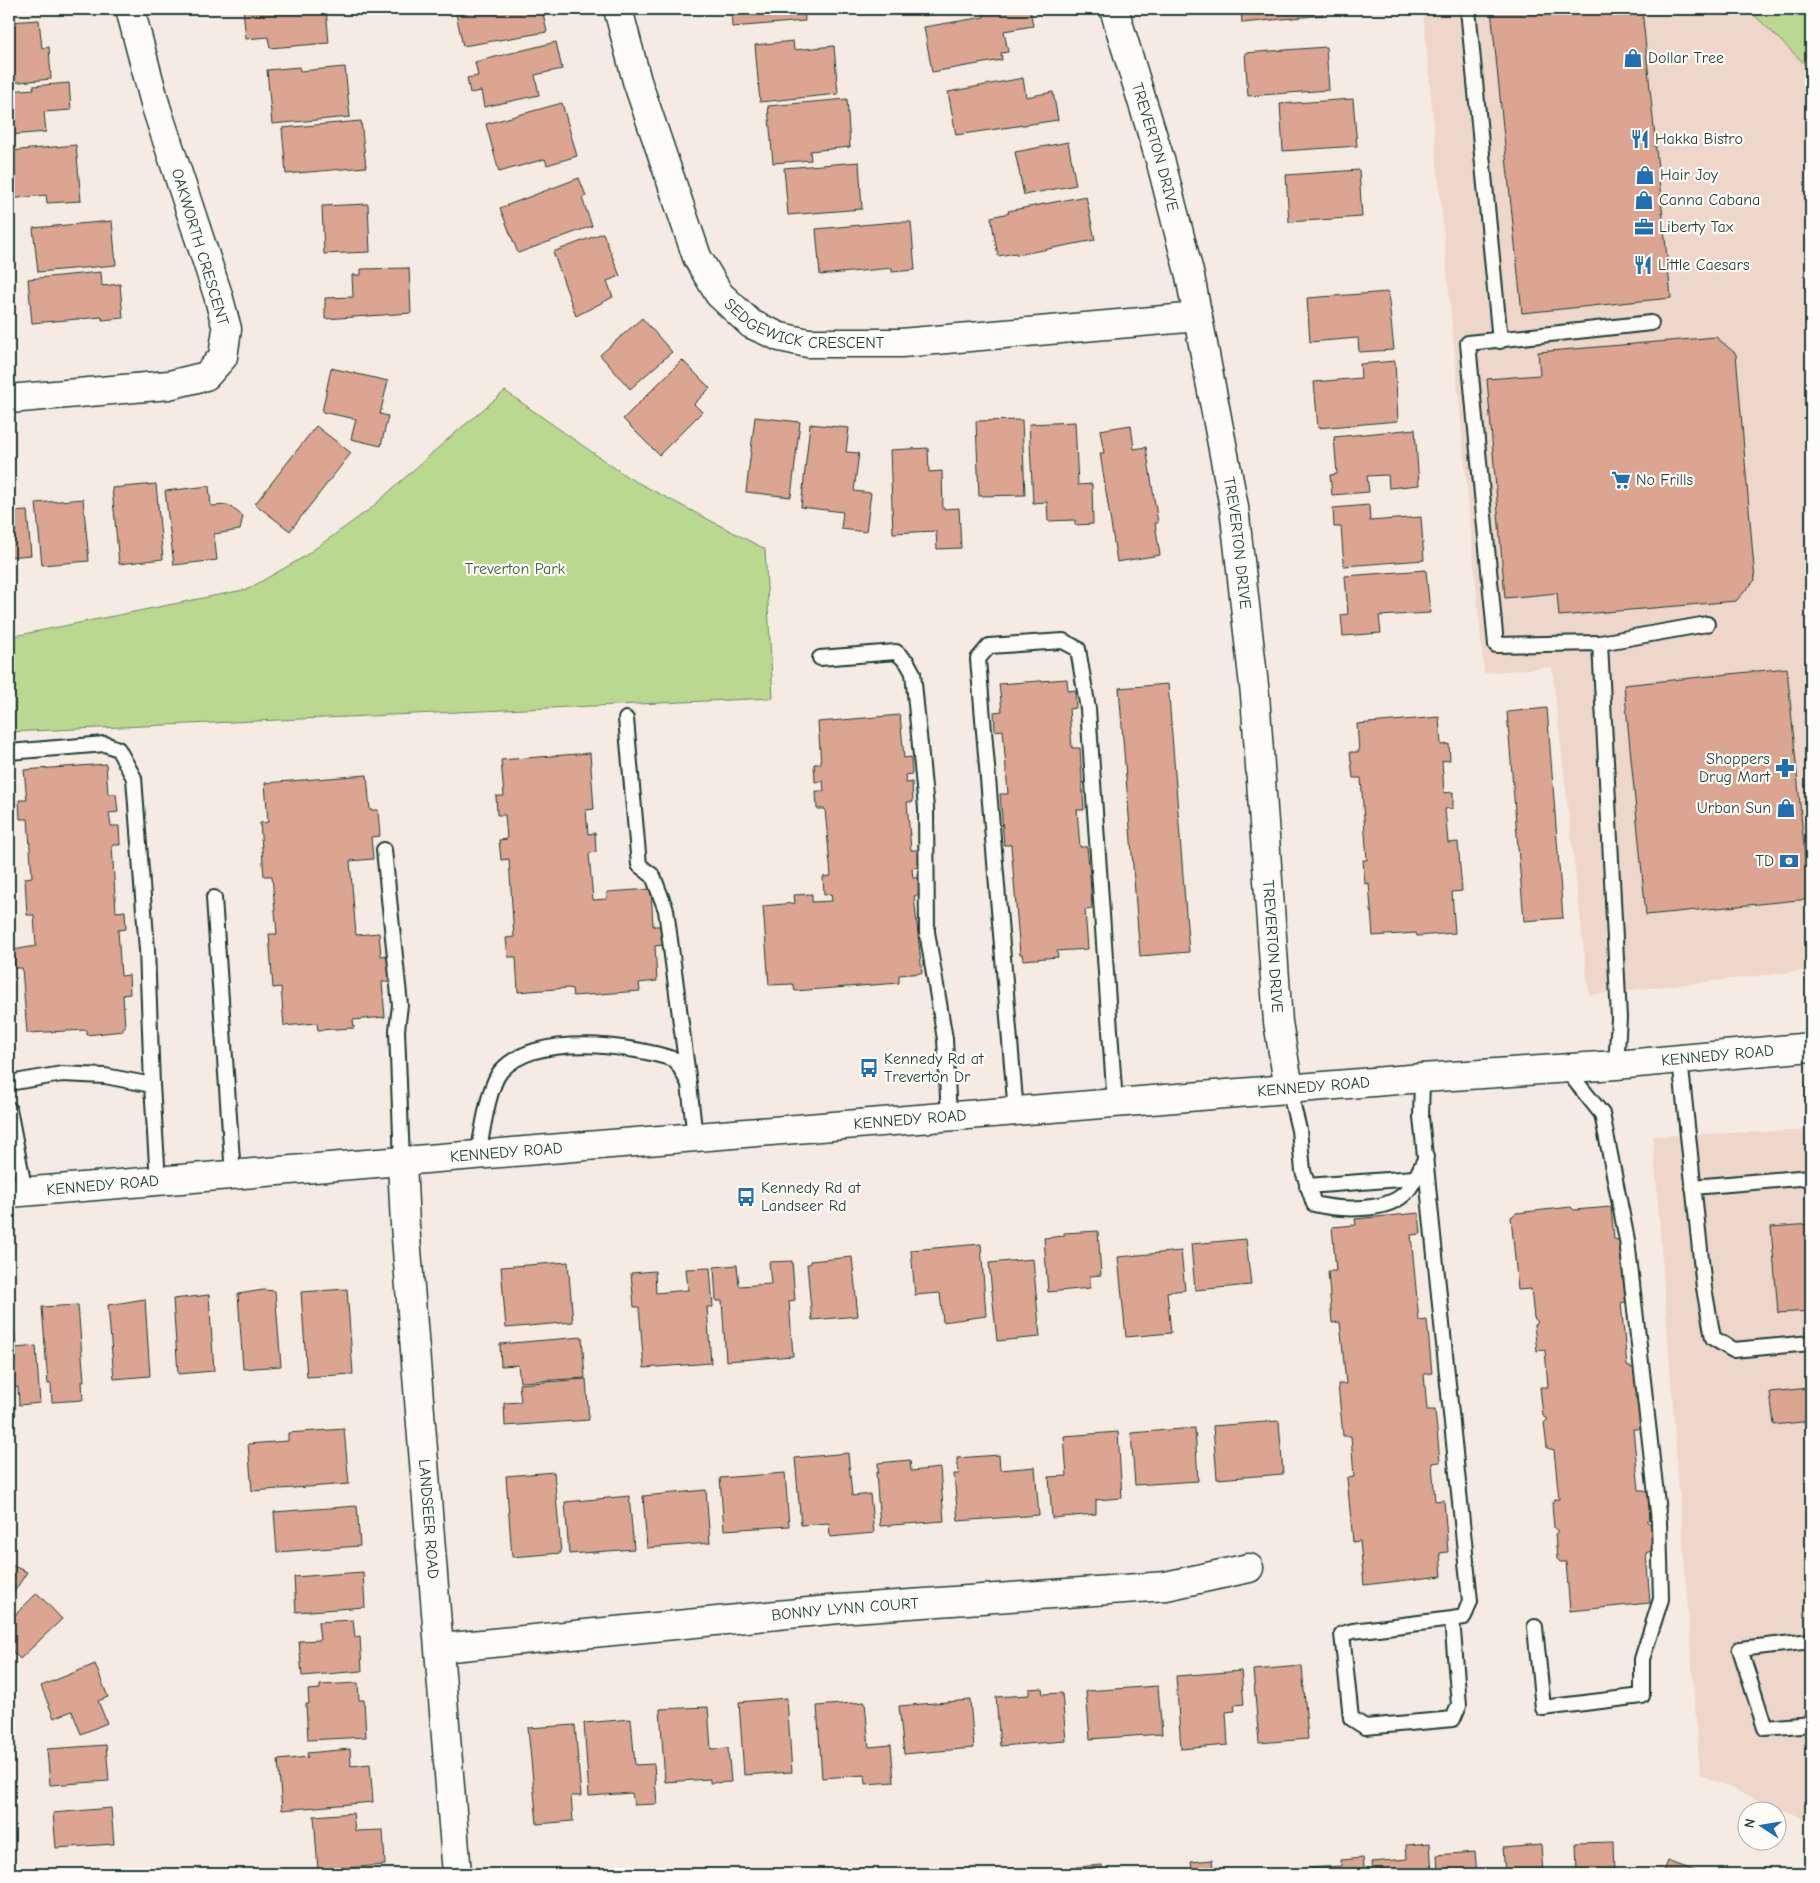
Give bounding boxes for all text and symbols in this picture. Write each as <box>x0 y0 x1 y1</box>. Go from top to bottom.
shop icon: Dollar Tree <box>1622 47 1644 69</box>
place label: Dollar Tree <box>1648 49 1724 67</box>
street label: TREVERTON DRIVE <box>1128 80 1182 214</box>
restaurant icon: Hakka Bistro <box>1629 128 1651 150</box>
place label: Hakka Bistro <box>1655 130 1743 148</box>
shop icon: Hair Joy <box>1634 164 1656 186</box>
street label: OAKWORTH CRESCENT <box>168 166 233 328</box>
place label: Hair Joy <box>1660 166 1719 184</box>
shop icon: Canna Cabana <box>1633 189 1655 211</box>
place label: Canna Cabana <box>1659 191 1760 209</box>
office icon: Liberty Tax <box>1633 216 1655 238</box>
place label: Liberty Tax <box>1659 218 1734 236</box>
restaurant icon: Little Caesars <box>1632 254 1654 276</box>
place label: Little Caesars <box>1658 256 1750 274</box>
street label: SEDGEWICK CRESCENT <box>721 295 885 352</box>
supermarket icon: No Frills <box>1610 469 1632 491</box>
place label: No Frills <box>1636 471 1694 489</box>
street label: TREVERTON DRIVE <box>1219 475 1254 610</box>
park label: Treverton Park <box>465 560 566 578</box>
place label: Shoppers Drug Mart <box>1699 750 1770 786</box>
pharmacy icon: Shoppers Drug Mart <box>1774 757 1796 779</box>
shop icon: Urban Sun <box>1775 797 1797 819</box>
place label: Urban Sun <box>1697 799 1771 817</box>
bank icon: TD <box>1778 850 1800 872</box>
place label: TD <box>1756 852 1774 870</box>
street label: TREVERTON DRIVE <box>1259 879 1286 1014</box>
street label: KENNEDY ROAD <box>1660 1041 1775 1070</box>
place label: Kennedy Rd at Treverton Dr <box>884 1050 984 1086</box>
bus stop icon: Kennedy Rd at Treverton Dr <box>858 1057 880 1079</box>
street label: KENNEDY ROAD <box>1257 1073 1371 1100</box>
street label: KENNEDY ROAD <box>853 1106 967 1133</box>
street label: KENNEDY ROAD <box>449 1139 563 1166</box>
street label: KENNEDY ROAD <box>46 1172 160 1199</box>
place label: Kennedy Rd at Landseer Rd <box>761 1179 861 1215</box>
bus stop icon: Kennedy Rd at Landseer Rd <box>735 1186 757 1208</box>
street label: LANDSEER ROAD <box>415 1458 442 1580</box>
street label: BONNY LYNN COURT <box>771 1594 920 1625</box>
north arrow <box>1738 1800 1788 1850</box>
text: N <box>1741 1817 1759 1830</box>

